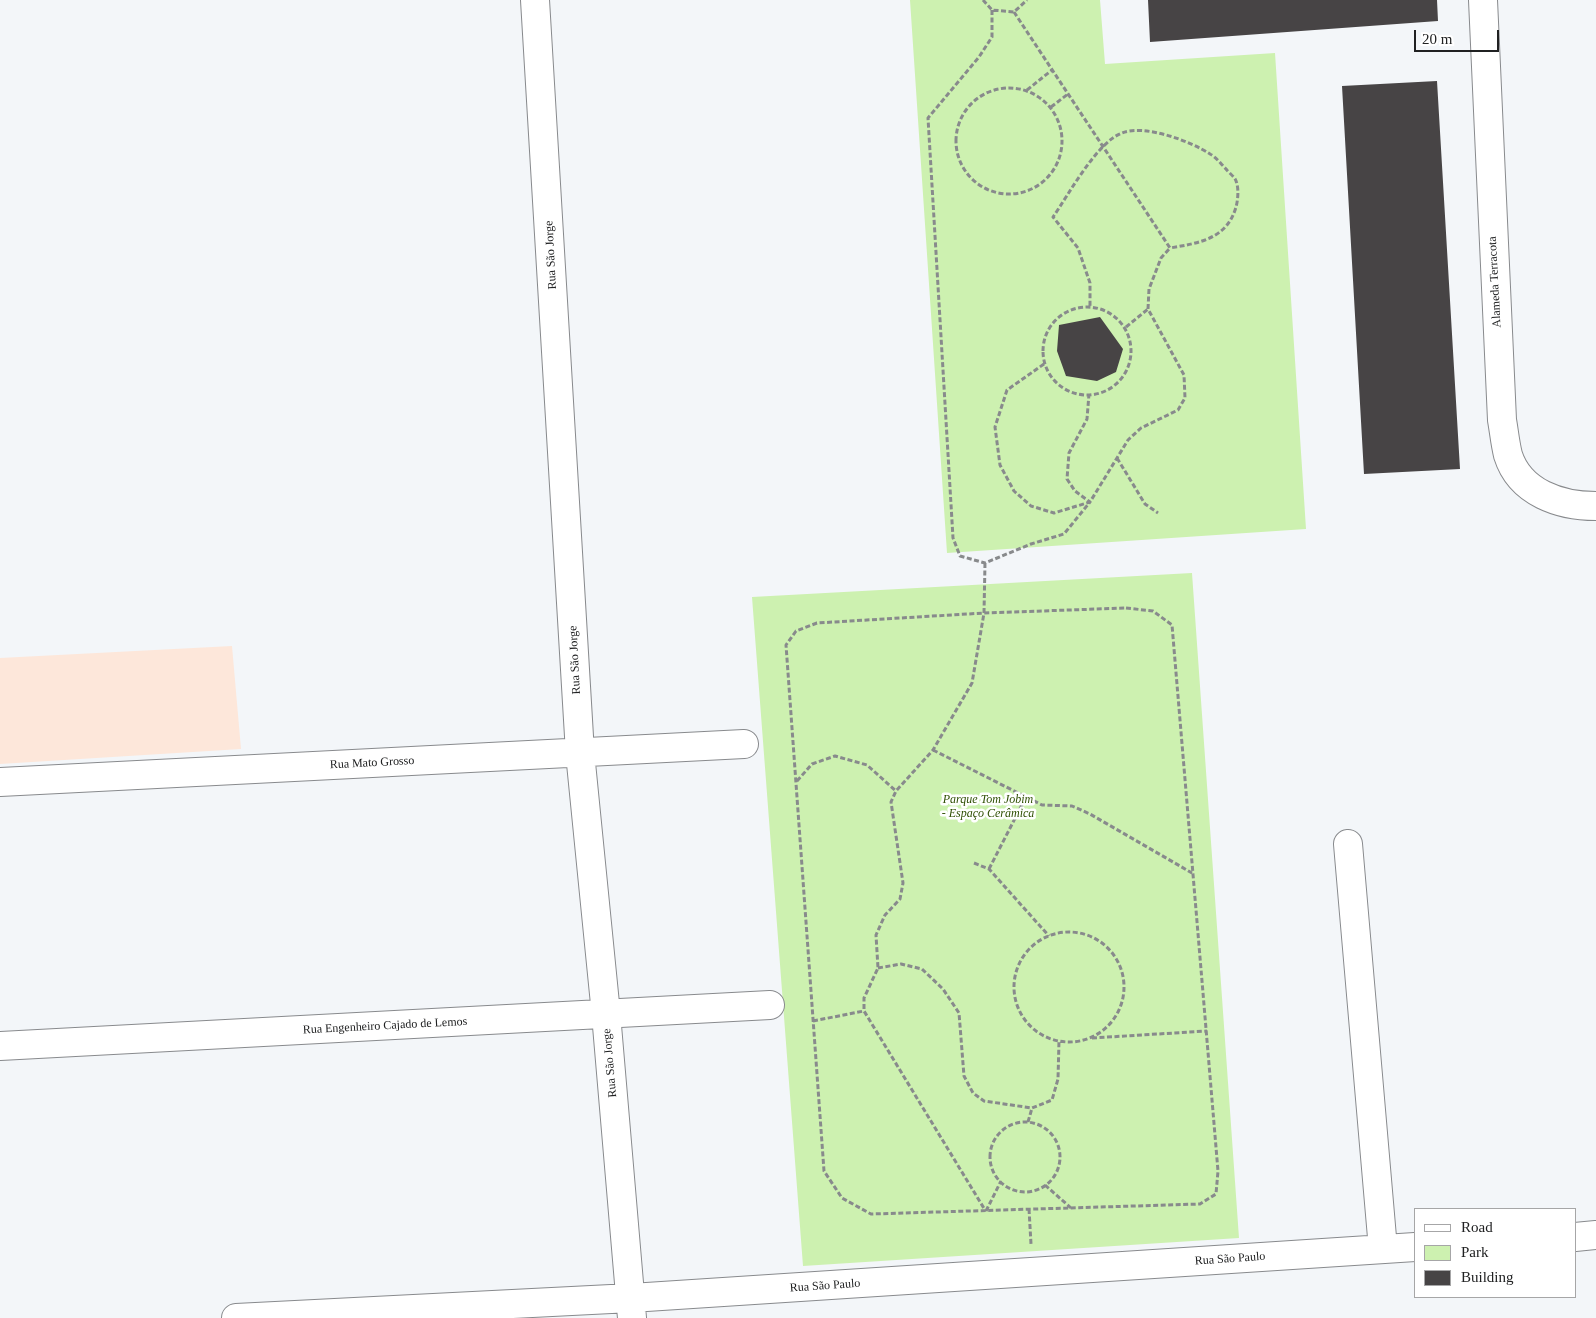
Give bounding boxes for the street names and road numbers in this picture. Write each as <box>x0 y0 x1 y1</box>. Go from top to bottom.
street label: Rua São Jorge <box>542 220 560 290</box>
street label: Alameda Terracota <box>1485 236 1505 328</box>
street label: Rua São Jorge <box>566 625 584 695</box>
street label: Rua Mato Grosso <box>329 754 415 772</box>
street label: Rua Engenheiro Cajado de Lemos <box>302 1015 468 1037</box>
street label: Rua São Jorge <box>600 1028 620 1098</box>
street label: Rua São Paulo <box>1194 1249 1266 1269</box>
street label: Rua São Paulo <box>789 1276 861 1296</box>

